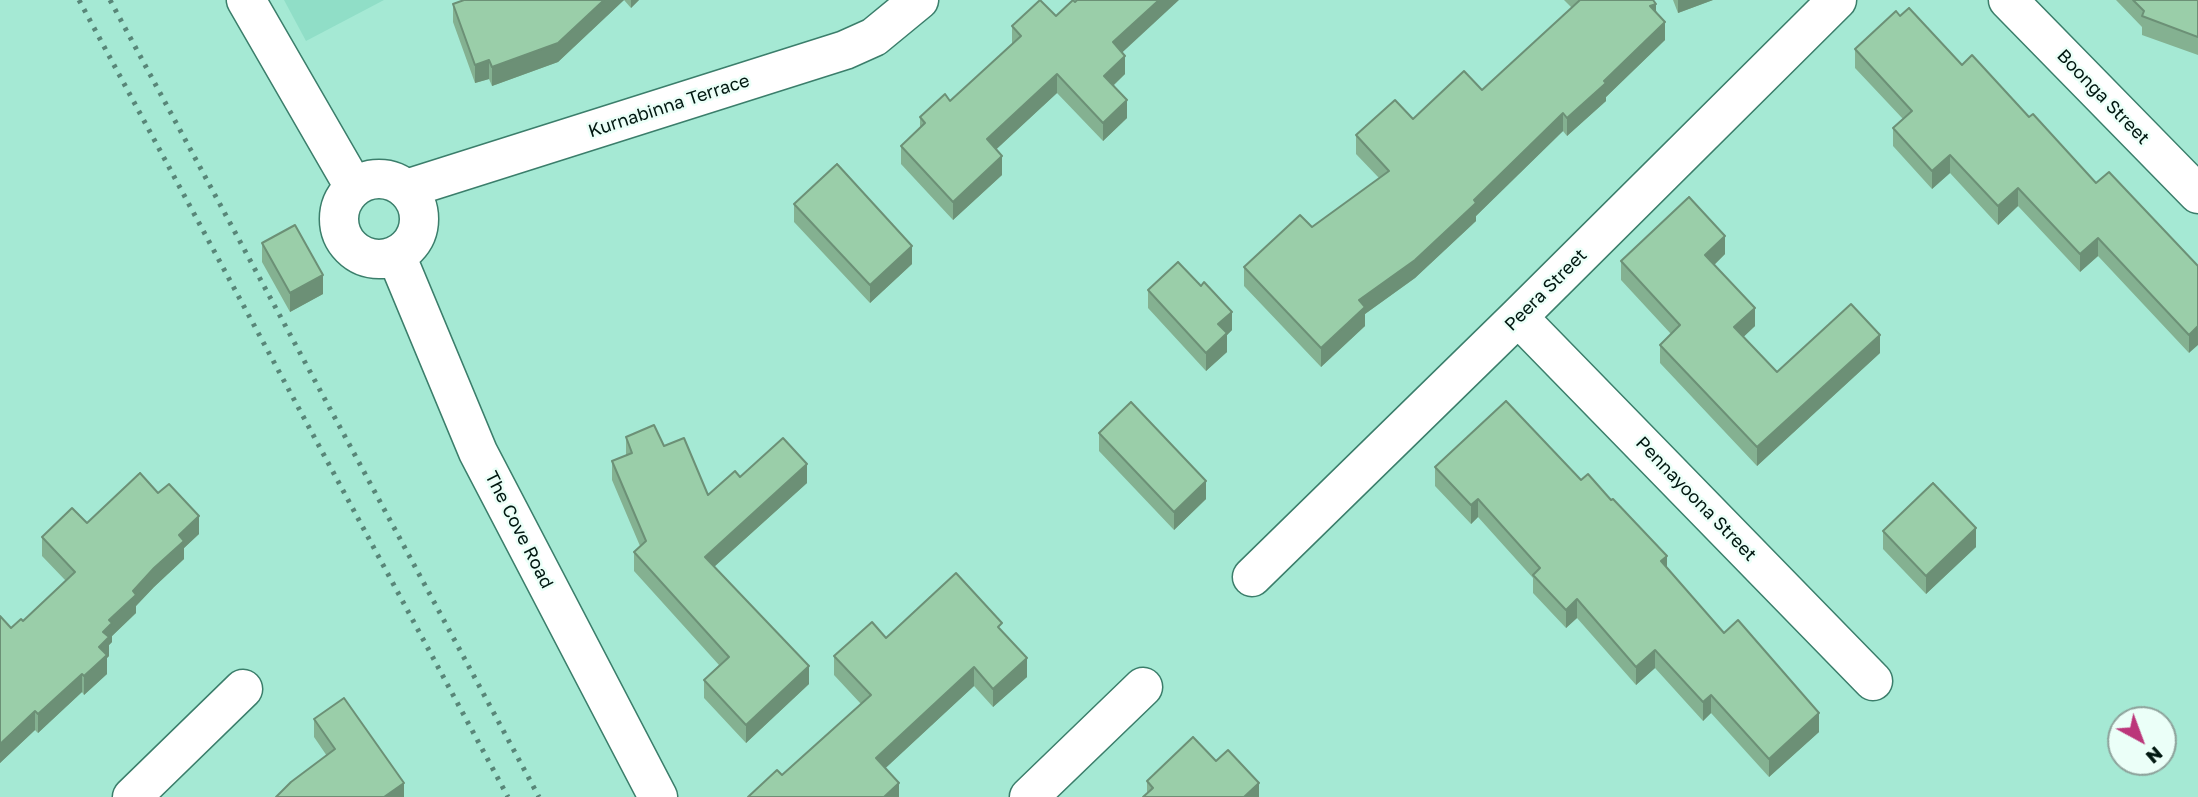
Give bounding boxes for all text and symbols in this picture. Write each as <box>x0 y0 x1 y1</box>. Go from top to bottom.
street label: Boonga Street <box>2052 45 2154 149</box>
street label: Kurnabinna Terrace <box>586 70 752 142</box>
street label: Peera Street <box>1500 244 1592 336</box>
street label: Pennayoona Street <box>1631 432 1761 566</box>
street label: The Cove Road <box>480 468 558 592</box>
north arrow <box>2107 706 2177 776</box>
text: N <box>2142 742 2168 769</box>

